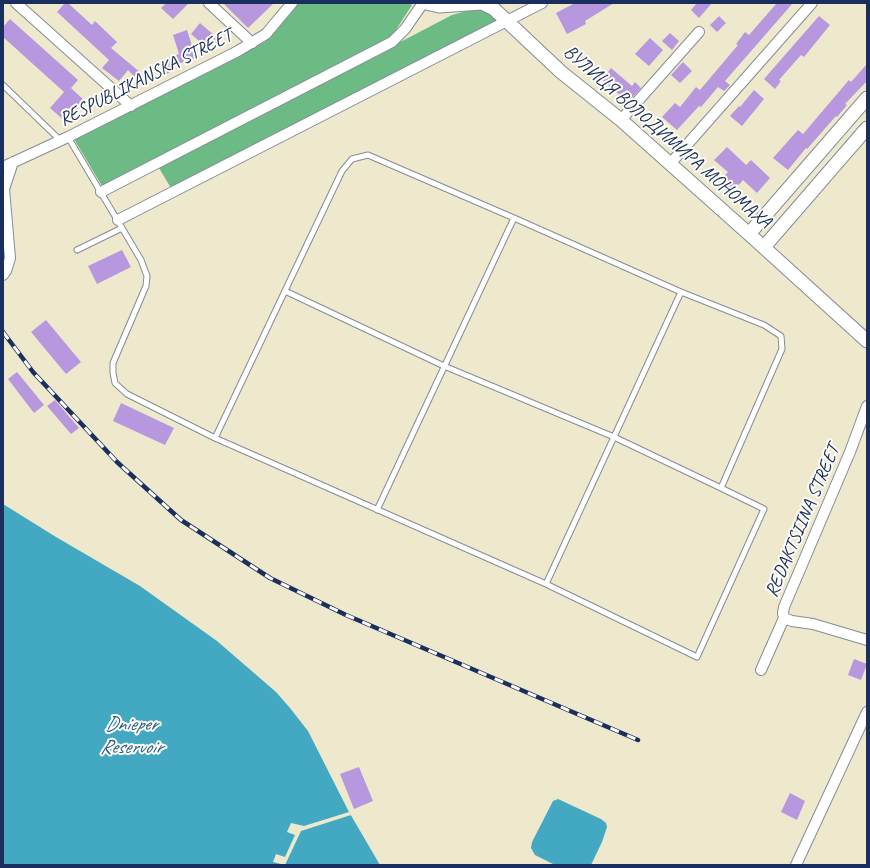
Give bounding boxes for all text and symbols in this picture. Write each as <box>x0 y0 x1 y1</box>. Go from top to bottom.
street label: RESPUBLIKANSKA STREET <box>56 24 236 132</box>
street label: ВУЛИЦЯ ВОЛОДИМИРА МОНОМАХА <box>558 41 776 233</box>
street label: REDAKTSIINA STREET <box>761 441 845 601</box>
water label: Dnieper Reservoir <box>100 713 162 760</box>

